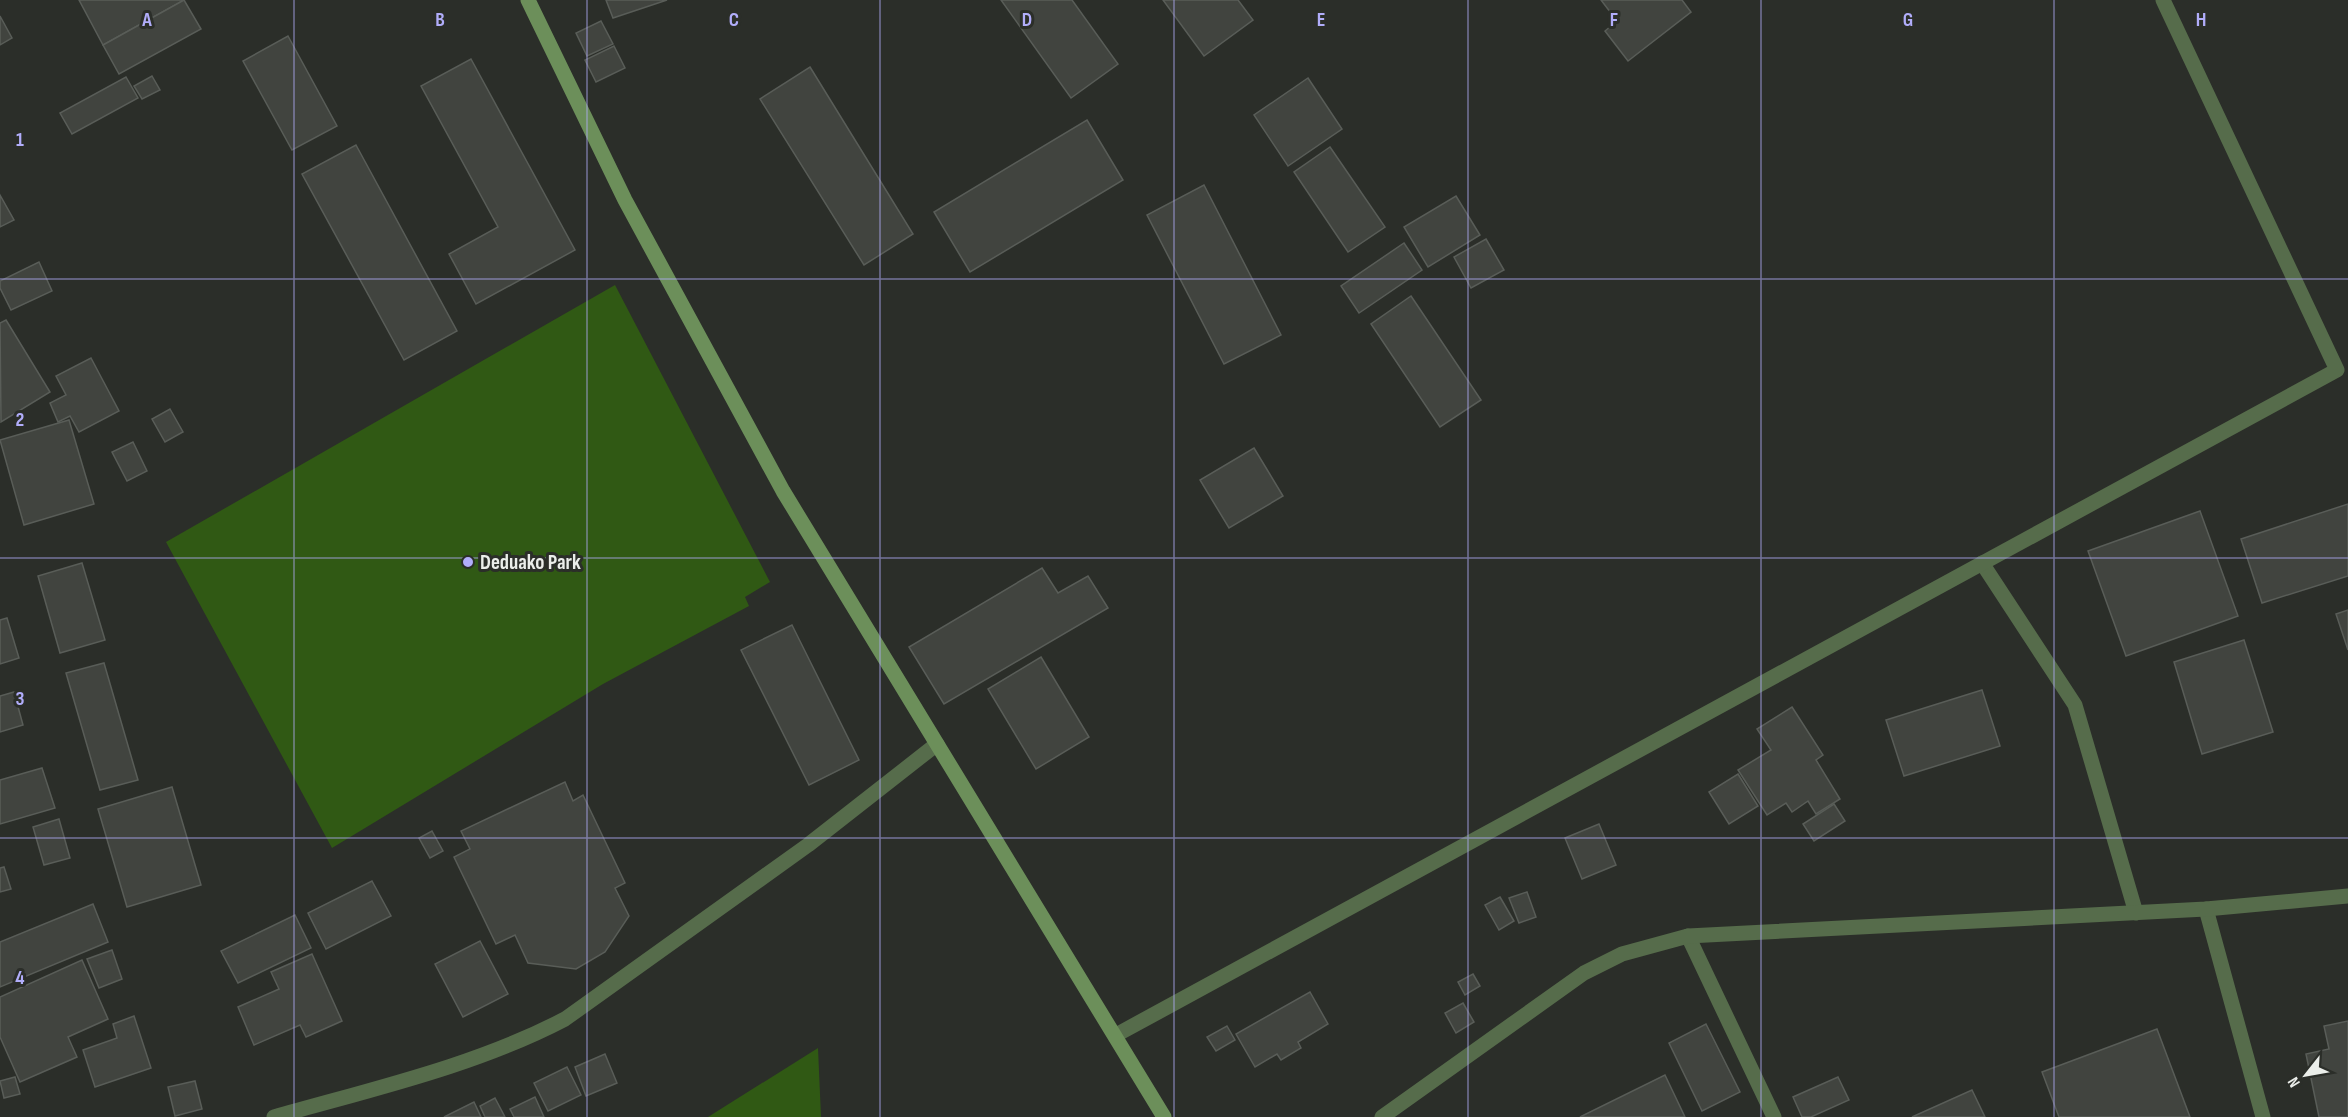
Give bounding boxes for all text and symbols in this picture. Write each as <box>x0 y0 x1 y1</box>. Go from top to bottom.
text: A <box>141 8 152 32</box>
text: B <box>435 8 445 32</box>
text: C <box>729 8 739 32</box>
text: D <box>1022 8 1032 32</box>
text: E <box>1317 8 1325 32</box>
text: F <box>1610 8 1618 32</box>
text: G <box>1903 8 1913 32</box>
text: H <box>2196 8 2206 32</box>
text: 1 <box>16 128 24 152</box>
text: 2 <box>16 408 24 432</box>
place label: Deduako Park <box>480 550 581 575</box>
marker: Deduako Park <box>461 555 475 569</box>
text: 3 <box>16 687 25 711</box>
text: 4 <box>15 966 25 990</box>
north arrow <box>2276 1045 2336 1105</box>
text: N <box>2284 1073 2305 1091</box>

